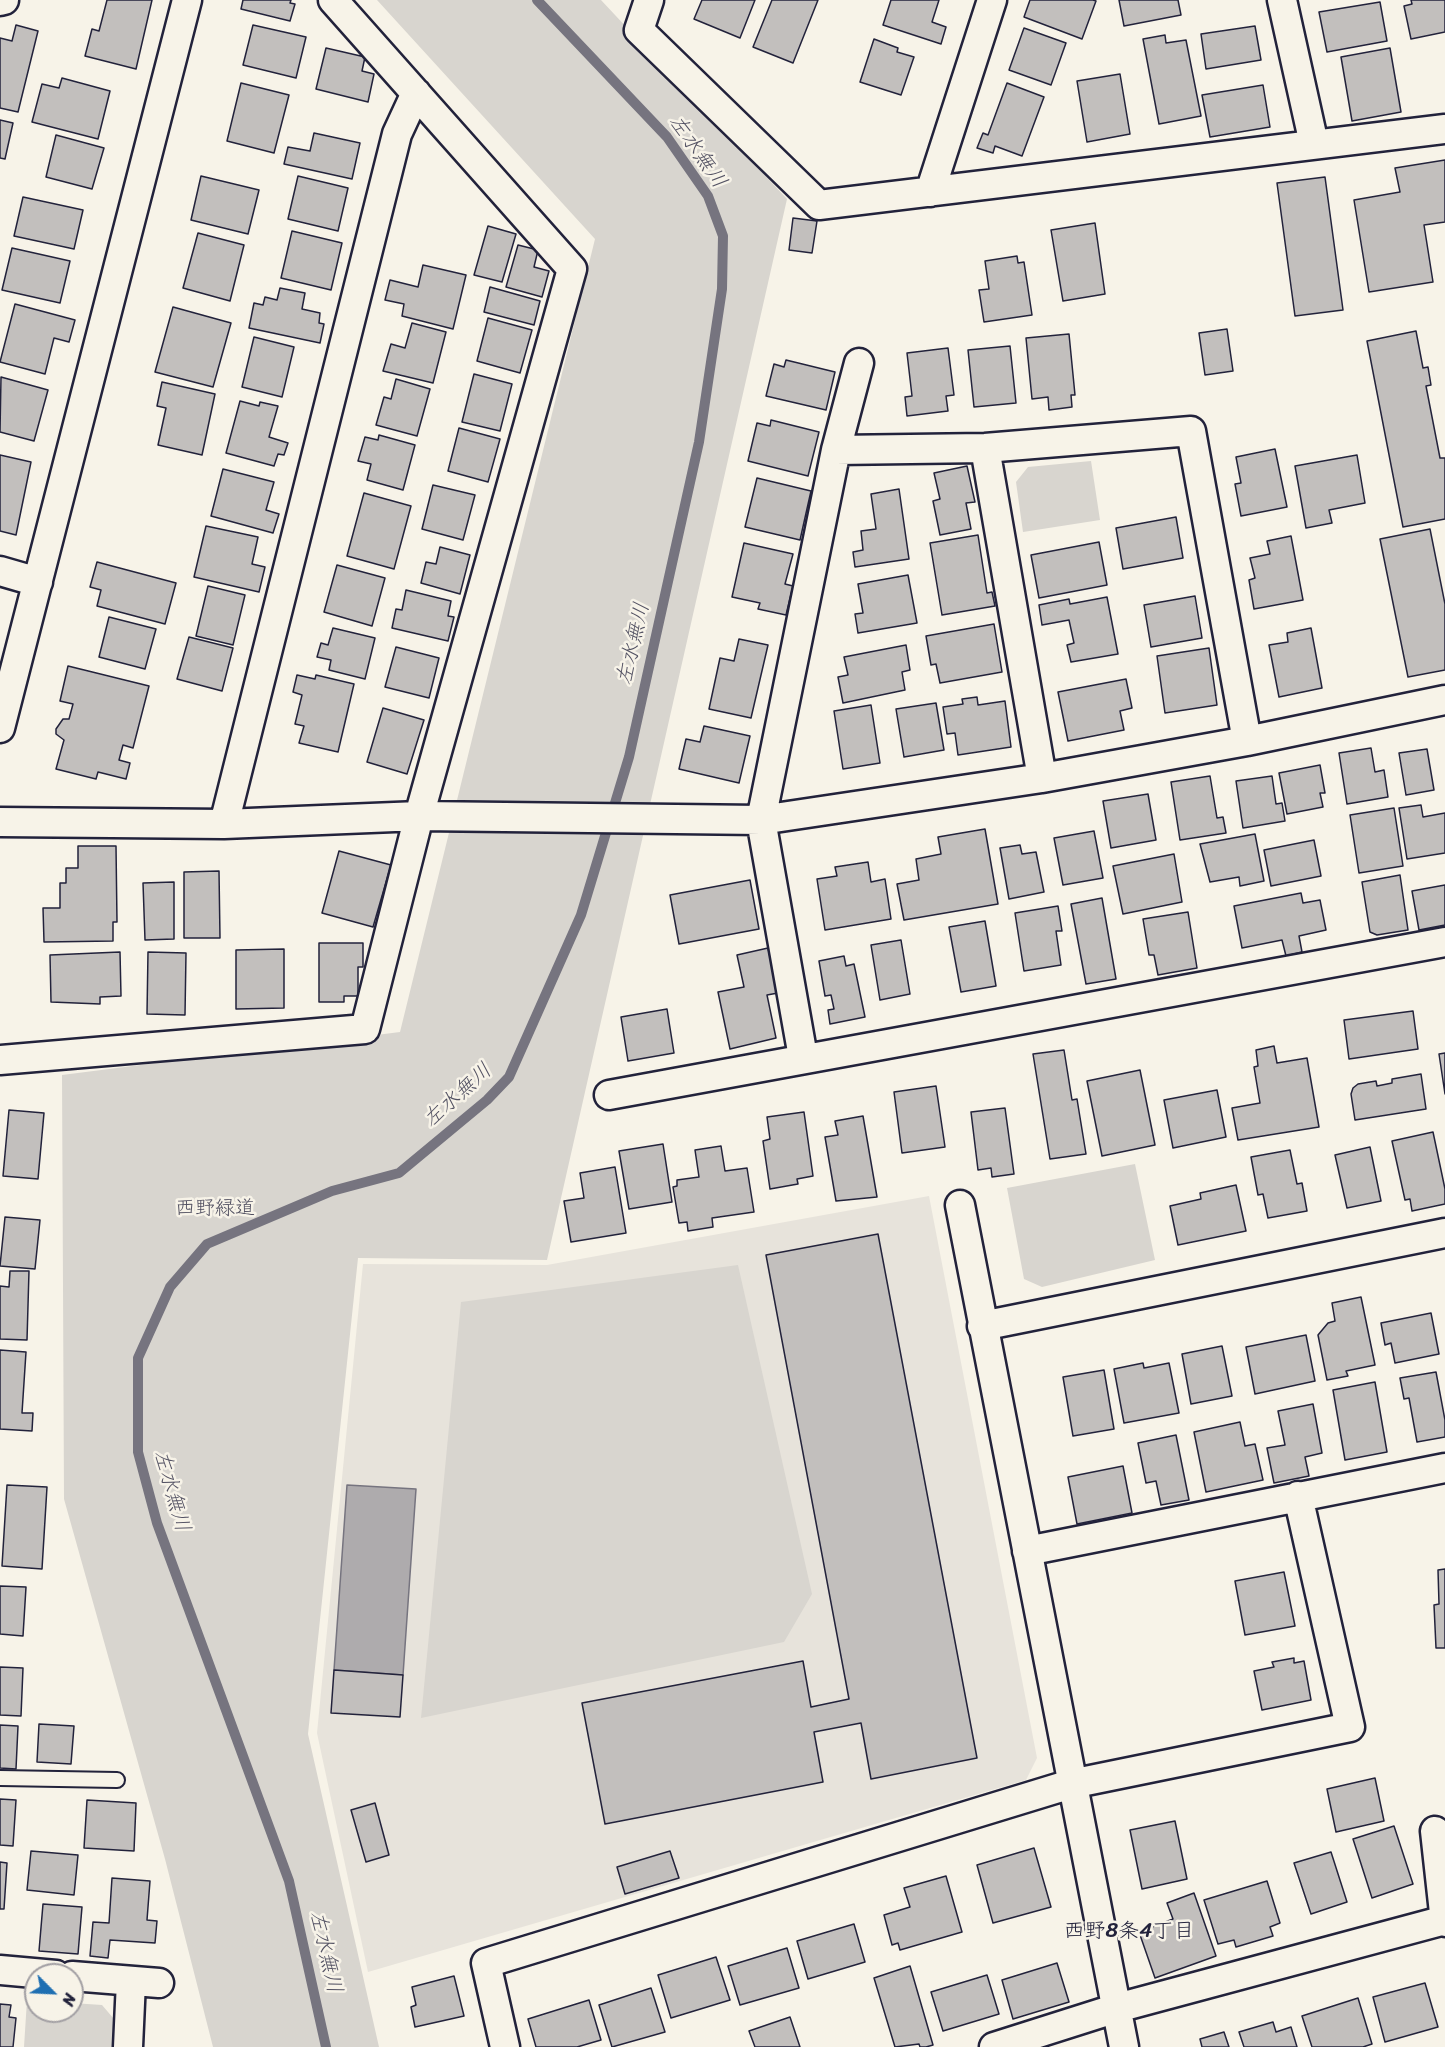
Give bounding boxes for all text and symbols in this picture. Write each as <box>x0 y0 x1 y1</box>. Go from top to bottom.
water label: 左水無川 <box>663 110 731 194</box>
water label: 左水無川 <box>612 600 656 688</box>
water label: 左水無川 <box>418 1059 498 1133</box>
park label: 西野緑道 <box>175 1197 255 1221</box>
water label: 左水無川 <box>147 1447 195 1535</box>
water label: 左水無川 <box>303 1908 347 1996</box>
district label: 西野8条4丁目 <box>1064 1919 1194 1945</box>
north arrow <box>24 1963 84 2023</box>
text: N <box>54 1989 85 2011</box>

